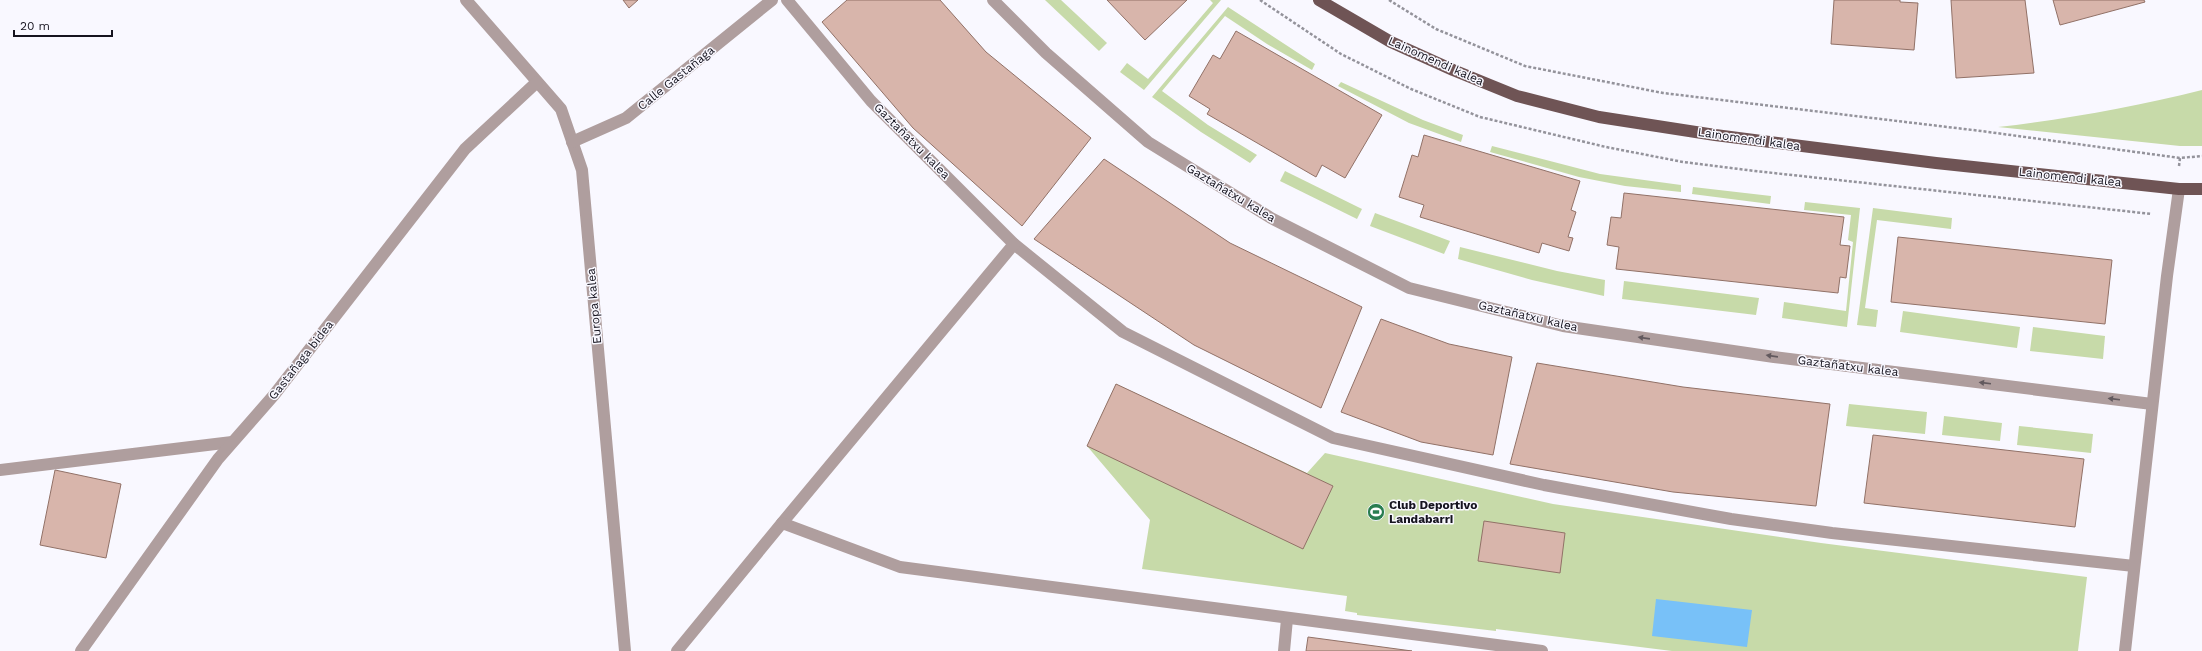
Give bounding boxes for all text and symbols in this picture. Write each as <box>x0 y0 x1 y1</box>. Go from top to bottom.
scale bar <box>14 12 112 38</box>
text: 20 m <box>20 19 50 33</box>
street label: Lainomendi kalea <box>1386 34 1486 88</box>
street label: Calle Gastañaga <box>635 43 717 113</box>
street label: Gaztañatxu kalea <box>871 100 953 182</box>
street label: Lainomendi kalea <box>1697 125 1801 153</box>
street label: Gaztañatxu kalea <box>1184 161 1278 225</box>
street label: Lainomendi kalea <box>2018 165 2122 189</box>
street label: Europa kalea <box>584 267 604 344</box>
street label: Gaztañatxu kalea <box>1477 298 1579 334</box>
street label: Gastañaga bidea <box>266 317 336 402</box>
one-way arrow <box>1638 335 1650 341</box>
one-way arrow <box>1766 353 1778 359</box>
street label: Gaztañatxu kalea <box>1797 353 1899 379</box>
one-way arrow <box>1979 380 1991 386</box>
one-way arrow <box>2108 396 2120 402</box>
place label: Club Deportivo Landabarri <box>1389 498 1477 526</box>
sports icon: Club Deportivo Landabarri <box>1366 502 1386 522</box>

